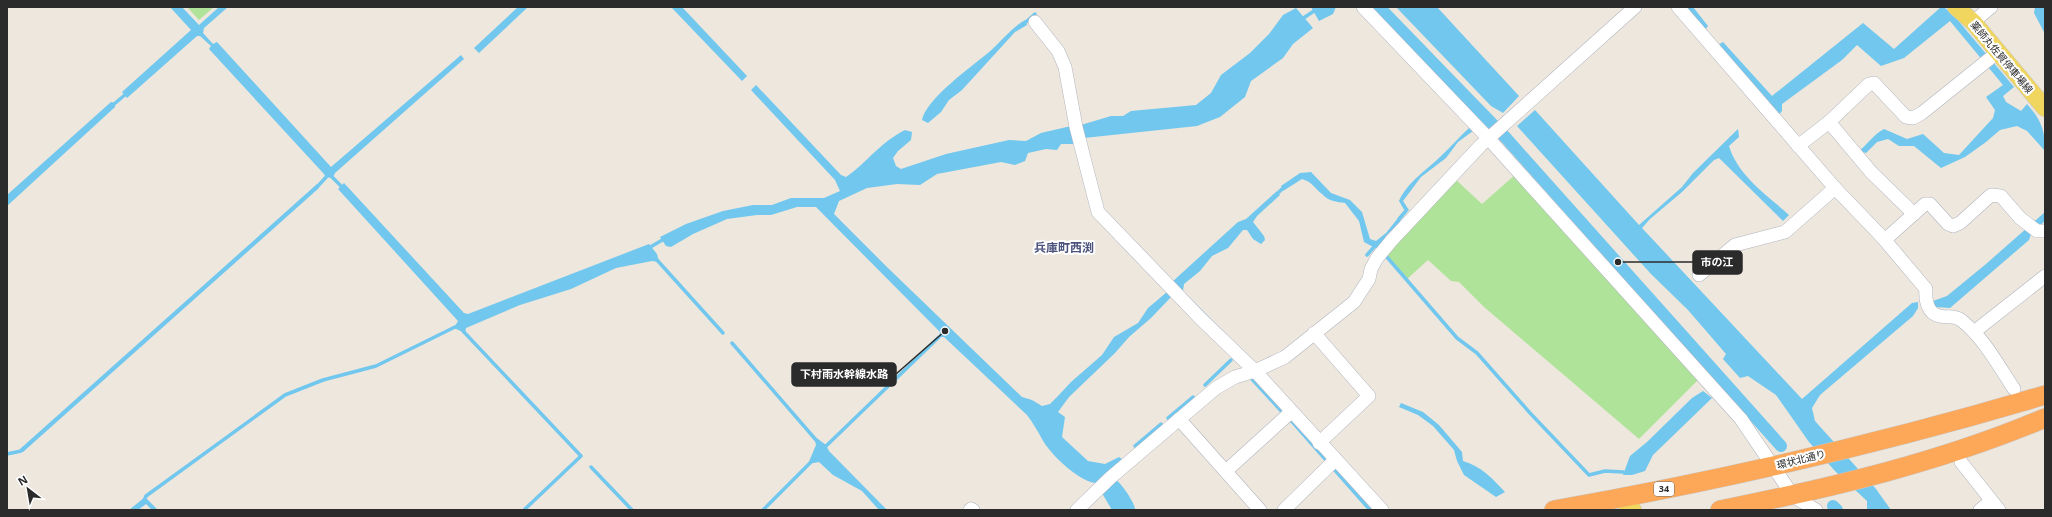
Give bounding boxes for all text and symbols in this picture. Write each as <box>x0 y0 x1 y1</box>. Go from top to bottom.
street label: 薬師丸佐賀停車場線 <box>1968 18 2036 96</box>
district label: 兵庫町西渕 <box>1034 239 1094 256</box>
callout: 市の江 <box>1693 251 1742 274</box>
text: 市の江 <box>1701 254 1734 269</box>
callout: 下村雨水幹線水路 <box>792 363 896 386</box>
text: 下村雨水幹線水路 <box>800 366 889 381</box>
street label: 環状北通り <box>1775 446 1827 472</box>
north arrow <box>8 469 48 509</box>
text: N <box>15 471 30 489</box>
road number: 34 <box>1654 482 1674 496</box>

